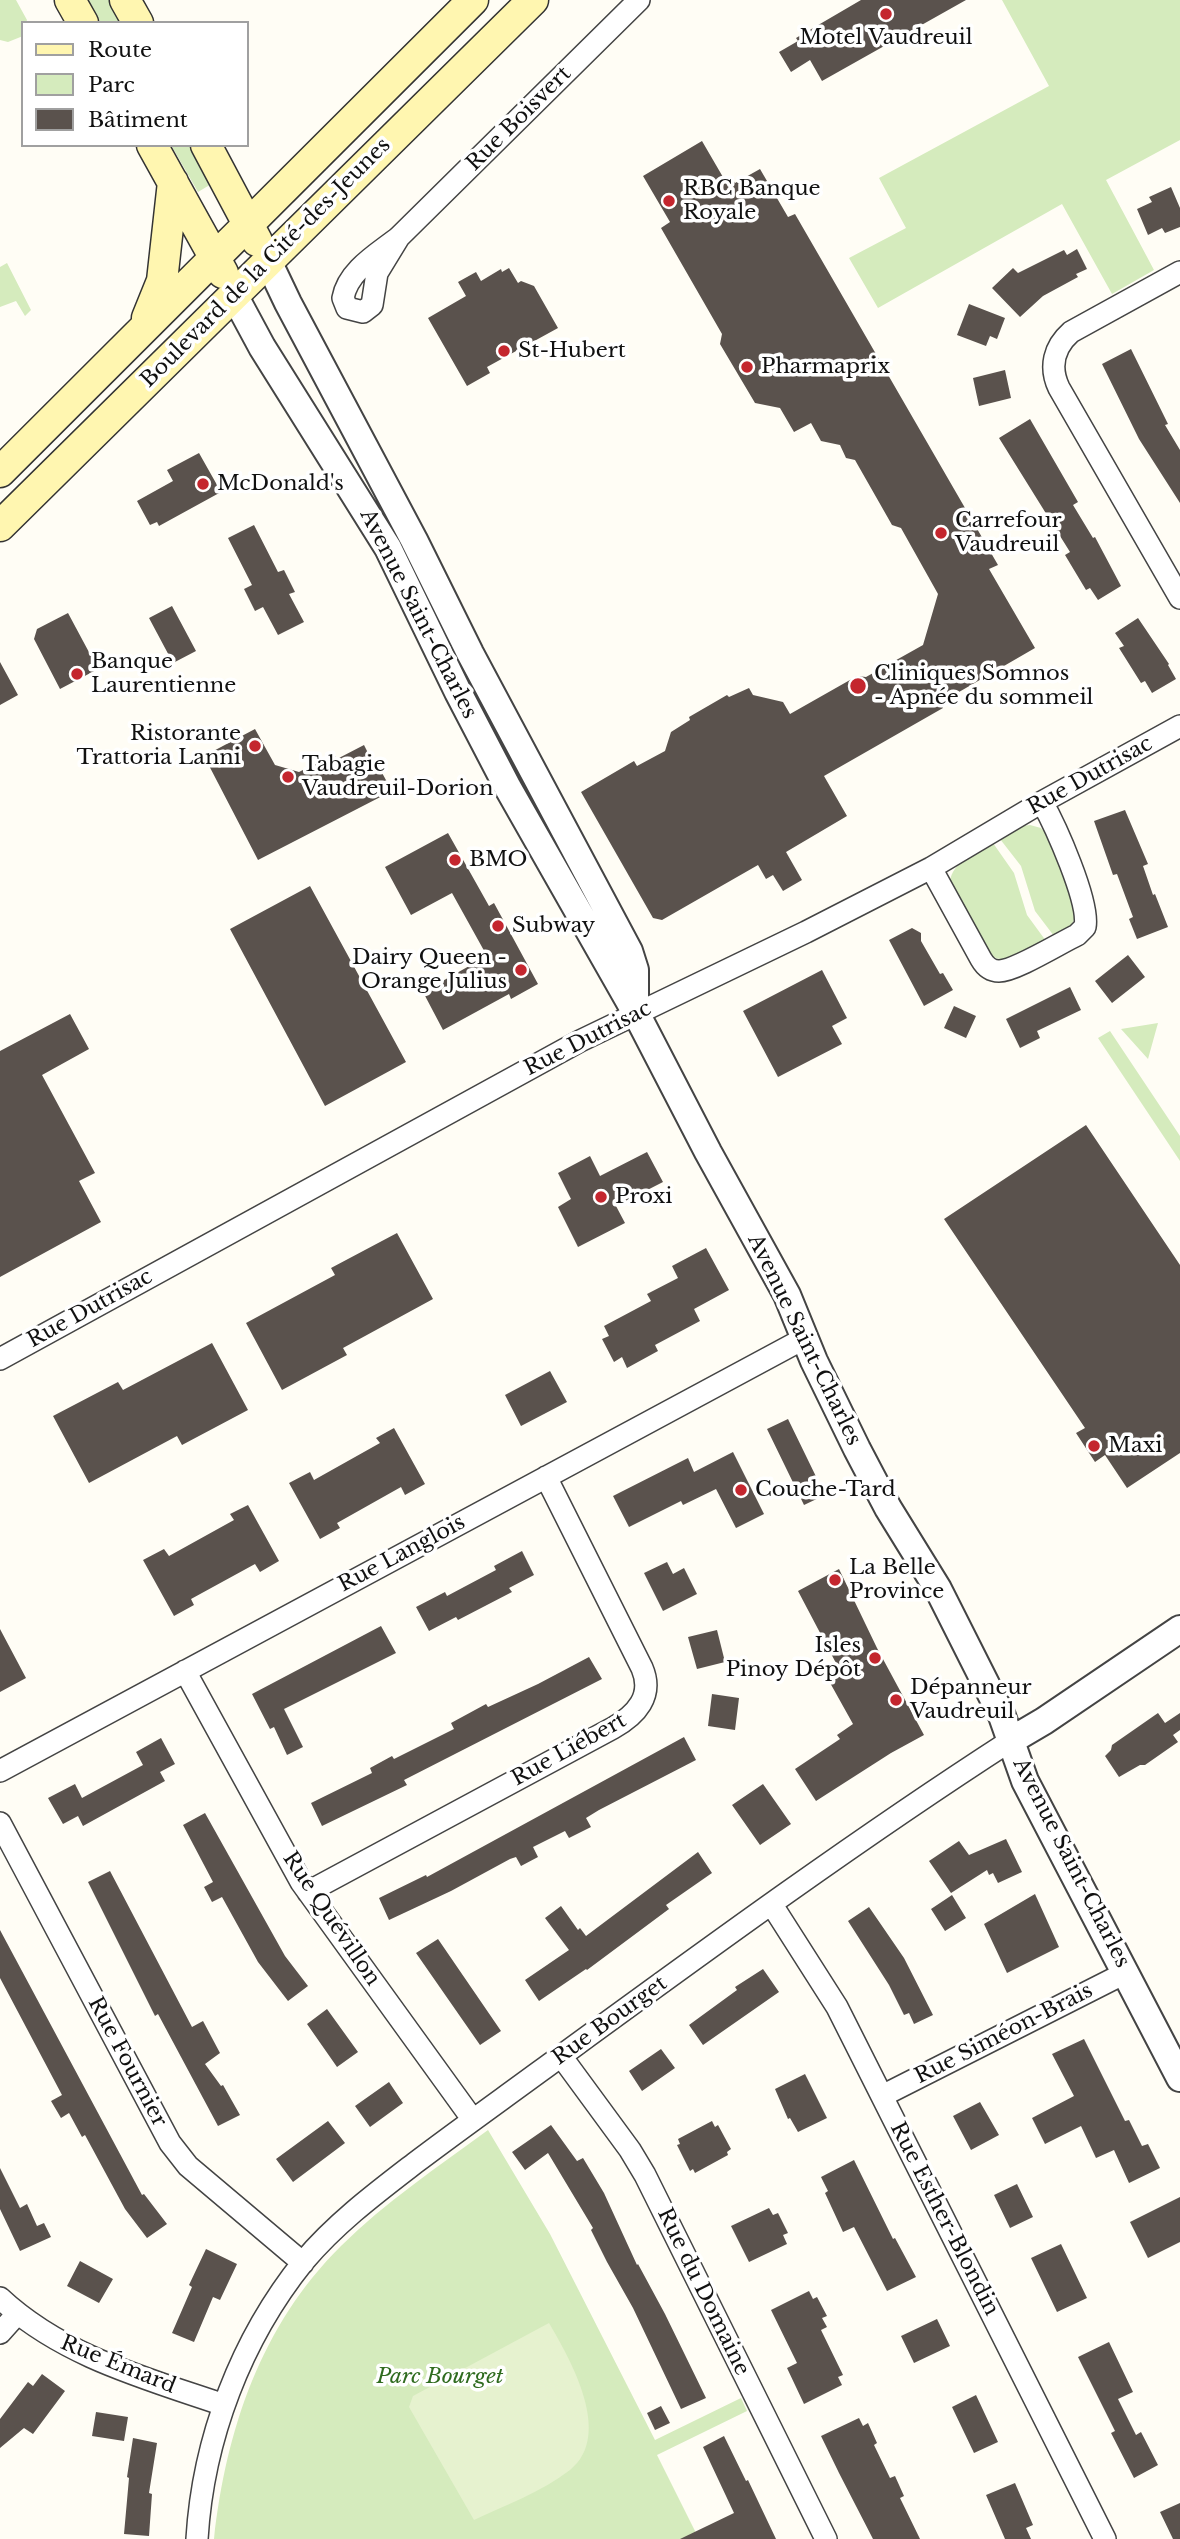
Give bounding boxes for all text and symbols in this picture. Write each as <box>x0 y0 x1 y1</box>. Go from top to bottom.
marker: Motel Vaudreuil <box>878 6 894 22</box>
legend <box>21 21 248 147</box>
place label: Motel Vaudreuil <box>799 25 973 51</box>
text: Route <box>88 37 152 63</box>
street label: Rue Boisvert <box>462 62 576 176</box>
text: Parc <box>88 72 135 98</box>
text: Bâtiment <box>88 107 188 133</box>
street label: Boulevard de la Cité-des-Jeunes <box>136 133 396 393</box>
place label: RBC Banque Royale <box>683 176 821 226</box>
marker: RBC Banque Royale <box>661 193 677 209</box>
place label: St-Hubert <box>518 338 626 364</box>
marker: St-Hubert <box>496 343 512 359</box>
place label: Pharmaprix <box>761 354 890 380</box>
marker: Pharmaprix <box>739 359 755 375</box>
place label: McDonald's <box>217 471 344 497</box>
marker: McDonald's <box>195 476 211 492</box>
street label: Avenue Saint-Charles <box>354 505 482 723</box>
place label: Carrefour Vaudreuil <box>955 508 1062 558</box>
marker: Carrefour Vaudreuil <box>933 525 949 541</box>
place label: Banque Laurentienne <box>91 649 236 699</box>
place label: Cliniques Somnos - Apnée du sommeil <box>874 661 1093 711</box>
marker: Banque Laurentienne <box>69 666 85 682</box>
marker: Cliniques Somnos - Apnée du sommeil <box>848 676 868 696</box>
place label: Ristorante Trattoria Lanni <box>77 721 241 771</box>
street label: Rue Dutrisac <box>1023 731 1157 821</box>
marker: Ristorante Trattoria Lanni <box>247 738 263 754</box>
place label: Tabagie Vaudreuil-Dorion <box>302 752 493 802</box>
marker: Tabagie Vaudreuil-Dorion <box>280 769 296 785</box>
place label: BMO <box>469 847 527 873</box>
marker: BMO <box>447 852 463 868</box>
place label: Subway <box>512 913 595 939</box>
marker: Subway <box>490 918 506 934</box>
place label: Dairy Queen - Orange Julius <box>352 945 507 995</box>
marker: Dairy Queen - Orange Julius <box>513 962 529 978</box>
street label: Rue Dutrisac <box>520 996 656 1082</box>
place label: Proxi <box>615 1184 672 1210</box>
marker: Proxi <box>593 1189 609 1205</box>
street label: Avenue Saint-Charles <box>742 1230 866 1450</box>
street label: Rue Dutrisac <box>23 1264 157 1354</box>
place label: Maxi <box>1108 1433 1162 1459</box>
marker: Maxi <box>1086 1438 1102 1454</box>
place label: Couche-Tard <box>755 1477 896 1503</box>
marker: Couche-Tard <box>733 1482 749 1498</box>
street label: Rue Langlois <box>334 1510 470 1598</box>
place label: La Belle Province <box>849 1555 944 1605</box>
marker: La Belle Province <box>827 1572 843 1588</box>
place label: Isles Pinoy Dépôt <box>726 1633 861 1683</box>
marker: Isles Pinoy Dépôt <box>867 1650 883 1666</box>
place label: Dépanneur Vaudreuil <box>910 1675 1032 1725</box>
marker: Dépanneur Vaudreuil <box>888 1692 904 1708</box>
street label: Rue Liébert <box>507 1708 631 1792</box>
street label: Avenue Saint-Charles <box>1007 1754 1135 1972</box>
street label: Rue Quévillon <box>277 1847 385 1991</box>
street label: Rue Bourget <box>548 1971 672 2071</box>
street label: Rue Siméon-Brais <box>911 1978 1097 2090</box>
street label: Rue Fournier <box>82 1993 172 2131</box>
street label: Rue Esther-Blondin <box>884 2118 1004 2320</box>
street label: Rue du Domaine <box>652 2204 754 2380</box>
street label: Rue Émard <box>57 2330 179 2400</box>
park label: Parc Bourget <box>376 2364 504 2390</box>

